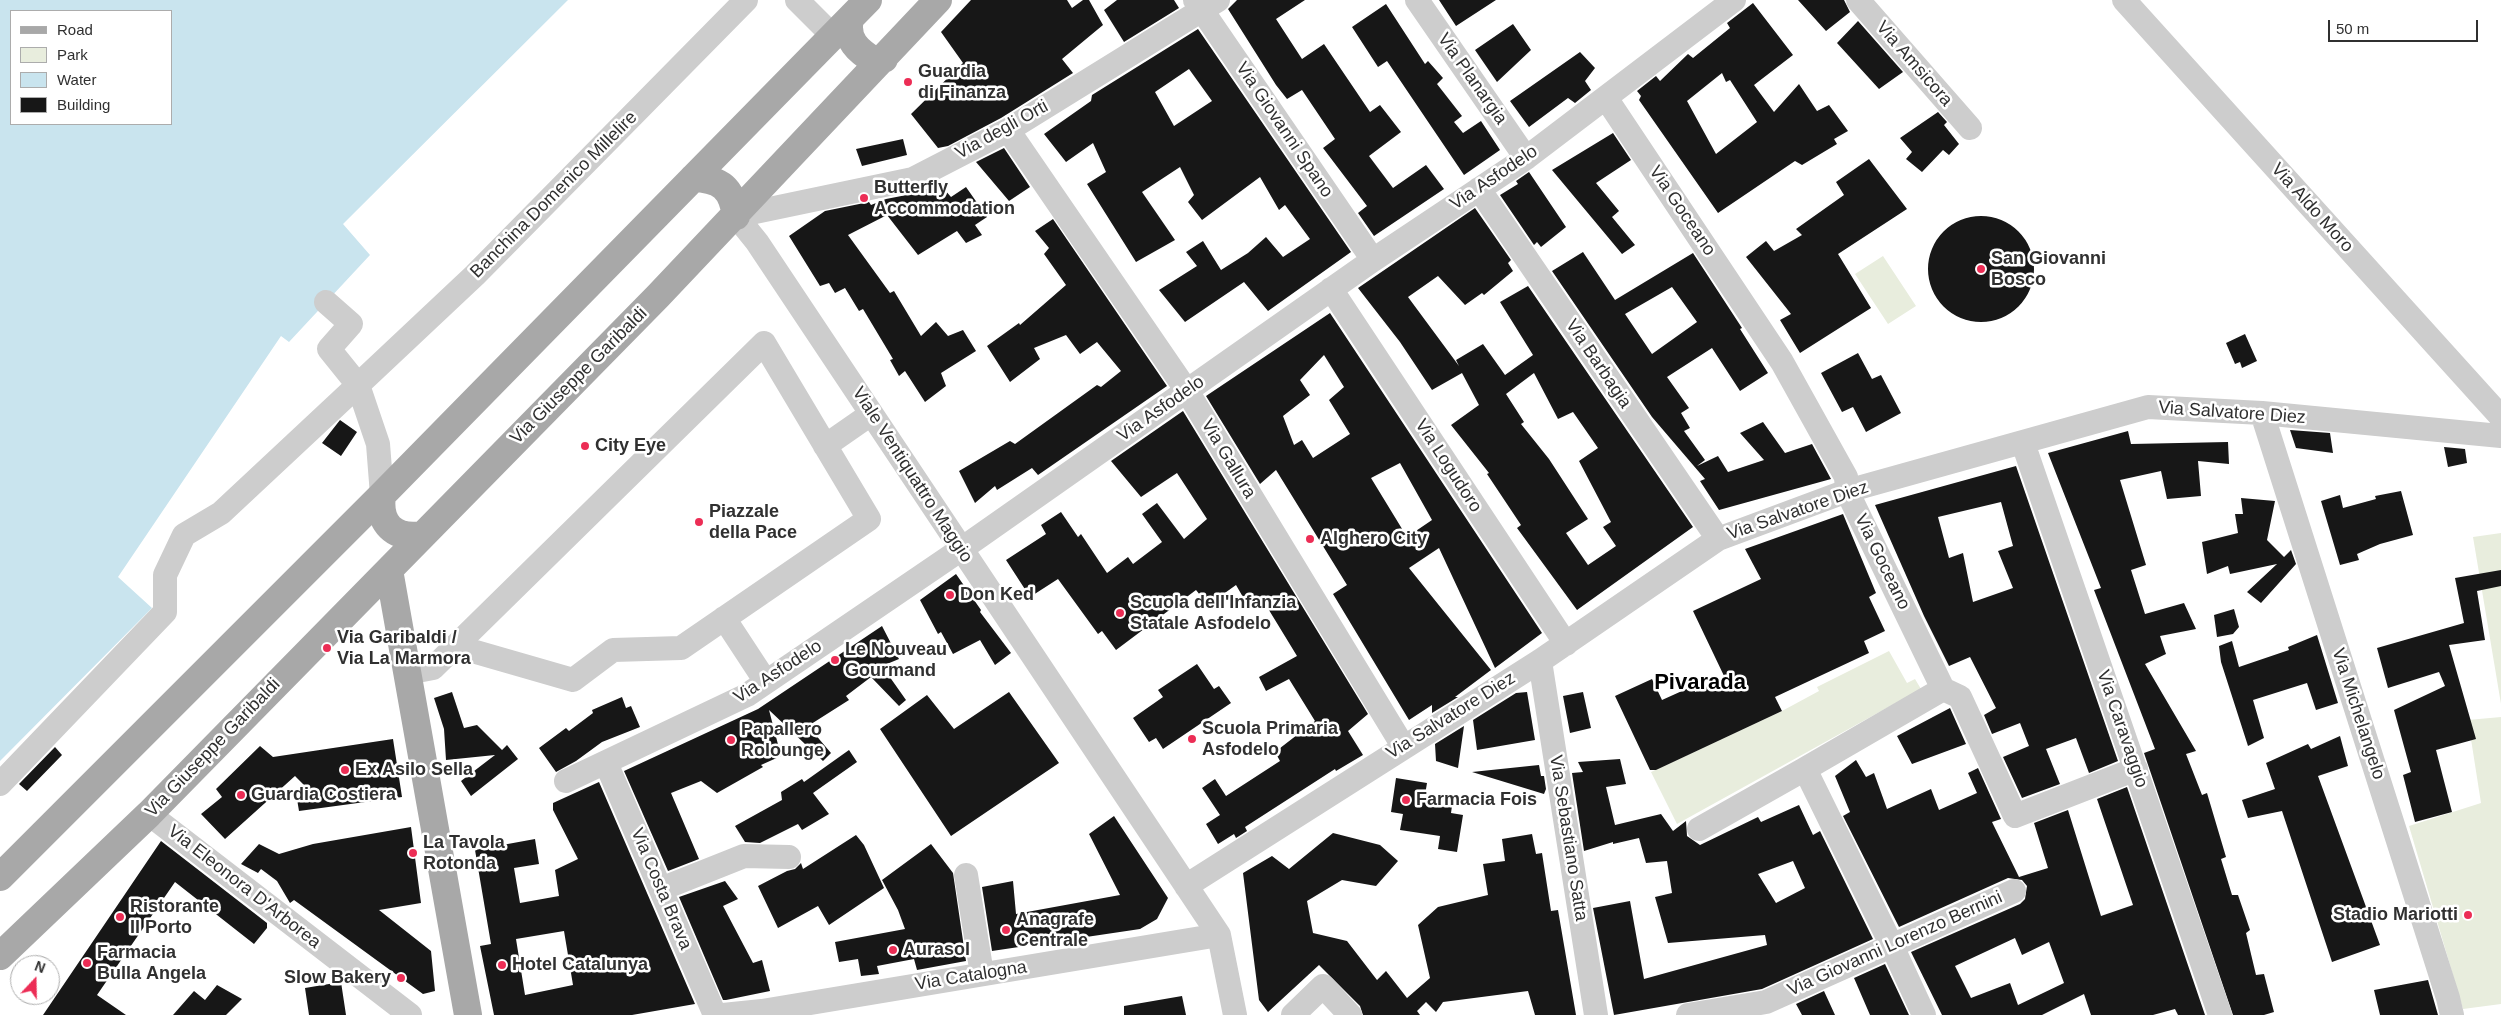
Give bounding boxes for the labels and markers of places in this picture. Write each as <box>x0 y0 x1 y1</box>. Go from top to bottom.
place label: Guardia di Finanza <box>918 61 1006 104</box>
marker: Guardia di Finanza <box>902 76 914 88</box>
place label: Butterfly Accommodation <box>874 177 1015 220</box>
marker: Butterfly Accommodation <box>858 192 870 204</box>
place label: San Giovanni Bosco <box>1991 248 2106 290</box>
marker: San Giovanni Bosco <box>1975 263 1987 275</box>
place label: City Eye <box>595 435 666 457</box>
marker: City Eye <box>579 440 591 452</box>
place label: Piazzale della Pace <box>709 501 797 544</box>
marker: Piazzale della Pace <box>693 516 705 528</box>
place label: Alghero City <box>1320 528 1427 550</box>
marker: Alghero City <box>1304 533 1316 545</box>
place label: Don Ked <box>960 584 1034 606</box>
marker: Don Ked <box>944 589 956 601</box>
place label: Scuola dell'Infanzia Statale Asfodelo <box>1130 592 1296 634</box>
marker: Scuola dell'Infanzia Statale Asfodelo <box>1114 607 1126 619</box>
place label: Via Garibaldi / Via La Marmora <box>337 627 471 670</box>
place label: Le Nouveau Gourmand <box>845 639 947 682</box>
marker: Via Garibaldi / Via La Marmora <box>321 642 333 654</box>
marker: Le Nouveau Gourmand <box>829 654 841 666</box>
place label: Scuola Primaria Asfodelo <box>1202 718 1338 761</box>
place label: Papallero Rolounge <box>741 719 824 762</box>
marker: Scuola Primaria Asfodelo <box>1186 733 1198 745</box>
marker: Papallero Rolounge <box>725 734 737 746</box>
place label: Ex Asilo Sella <box>355 759 473 781</box>
marker: Ex Asilo Sella <box>339 764 351 776</box>
place label: Guardia Costiera <box>251 784 396 806</box>
marker: Guardia Costiera <box>235 789 247 801</box>
place label: Farmacia Fois <box>1416 789 1537 811</box>
marker: Farmacia Fois <box>1400 794 1412 806</box>
place label: La Tavola Rotonda <box>423 832 505 874</box>
marker: La Tavola Rotonda <box>407 847 419 859</box>
place label: Ristorante Il Porto <box>130 896 219 939</box>
place label: Stadio Mariotti <box>2333 904 2458 926</box>
place label: Anagrafe Centrale <box>1016 909 1094 952</box>
marker: Stadio Mariotti <box>2462 909 2474 921</box>
marker: Ristorante Il Porto <box>114 911 126 923</box>
marker: Anagrafe Centrale <box>1000 924 1012 936</box>
place label: Aurasol <box>903 939 970 961</box>
place label: Farmacia Bulla Angela <box>97 942 206 984</box>
marker: Aurasol <box>887 944 899 956</box>
place label: Hotel Catalunya <box>512 954 648 976</box>
marker: Farmacia Bulla Angela <box>81 957 93 969</box>
marker: Hotel Catalunya <box>496 959 508 971</box>
place label: Slow Bakery <box>284 967 391 989</box>
marker: Slow Bakery <box>395 972 407 984</box>

